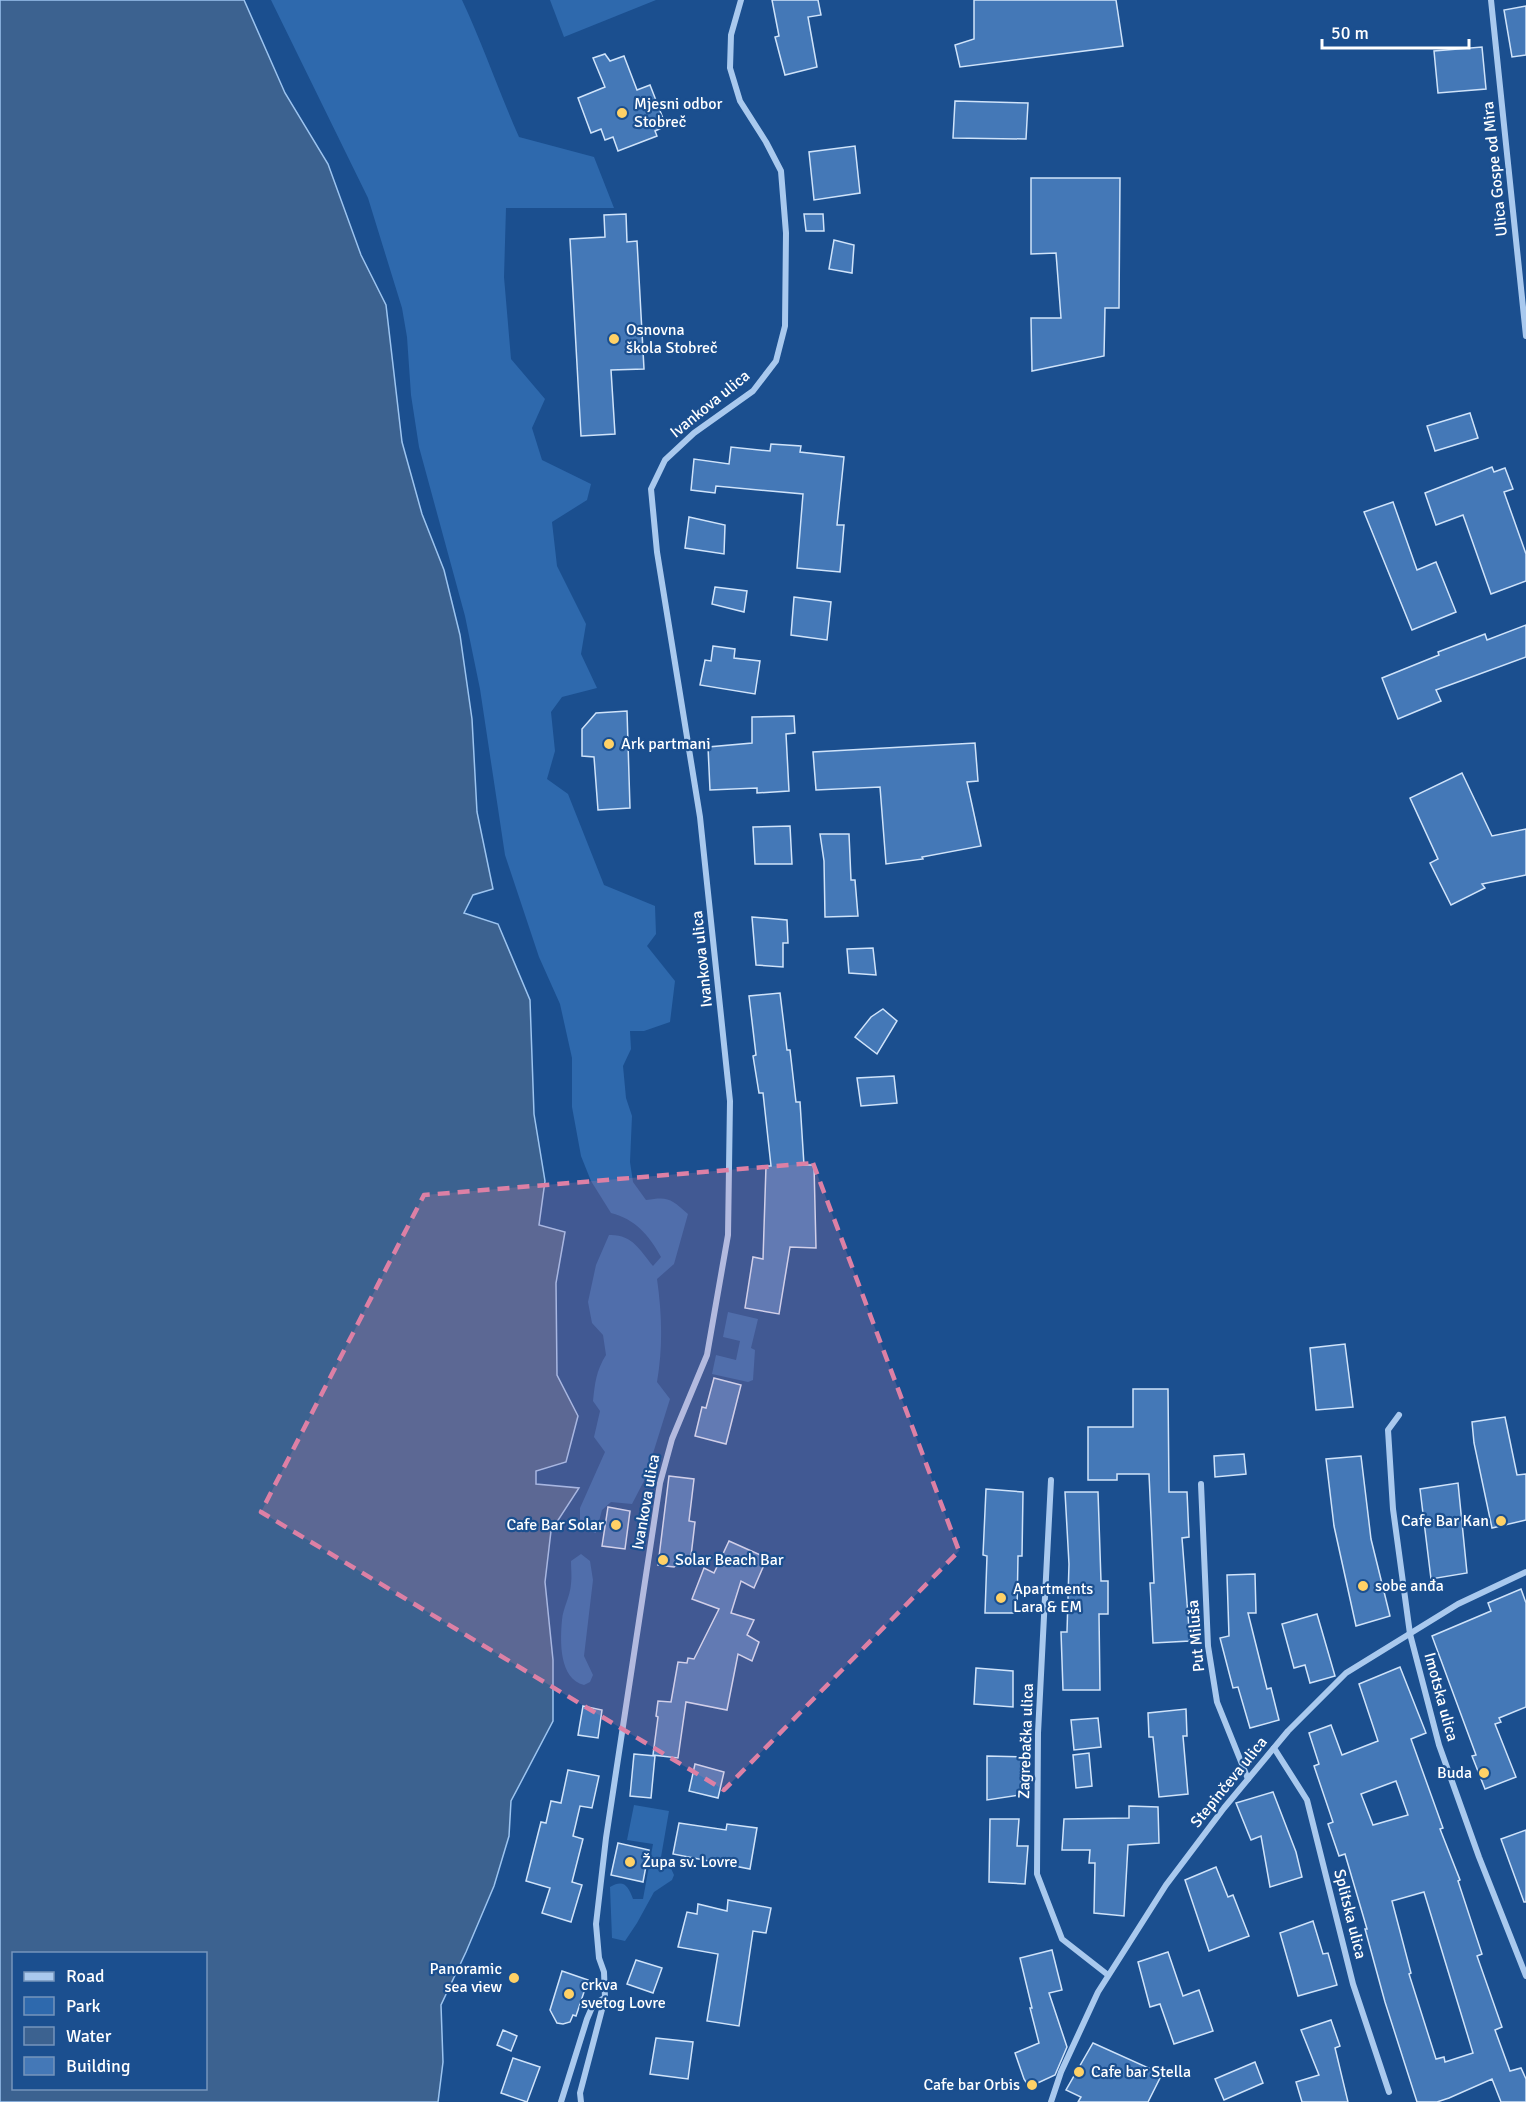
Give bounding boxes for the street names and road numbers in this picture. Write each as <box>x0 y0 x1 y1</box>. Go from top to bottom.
street label: Ulica Gospe od Mira <box>1478 100 1512 238</box>
street label: Ivankova ulica <box>666 366 754 442</box>
street label: Ivankova ulica <box>687 910 717 1008</box>
street label: Ivankova ulica <box>628 1453 664 1551</box>
street label: Put Miluša <box>1183 1599 1209 1673</box>
street label: Imotska ulica <box>1420 1650 1462 1744</box>
street label: Zagrebačka ulica <box>1014 1683 1038 1799</box>
street label: Stepinčeva ulica <box>1186 1732 1272 1832</box>
street label: Splitska ulica <box>1329 1867 1371 1961</box>

